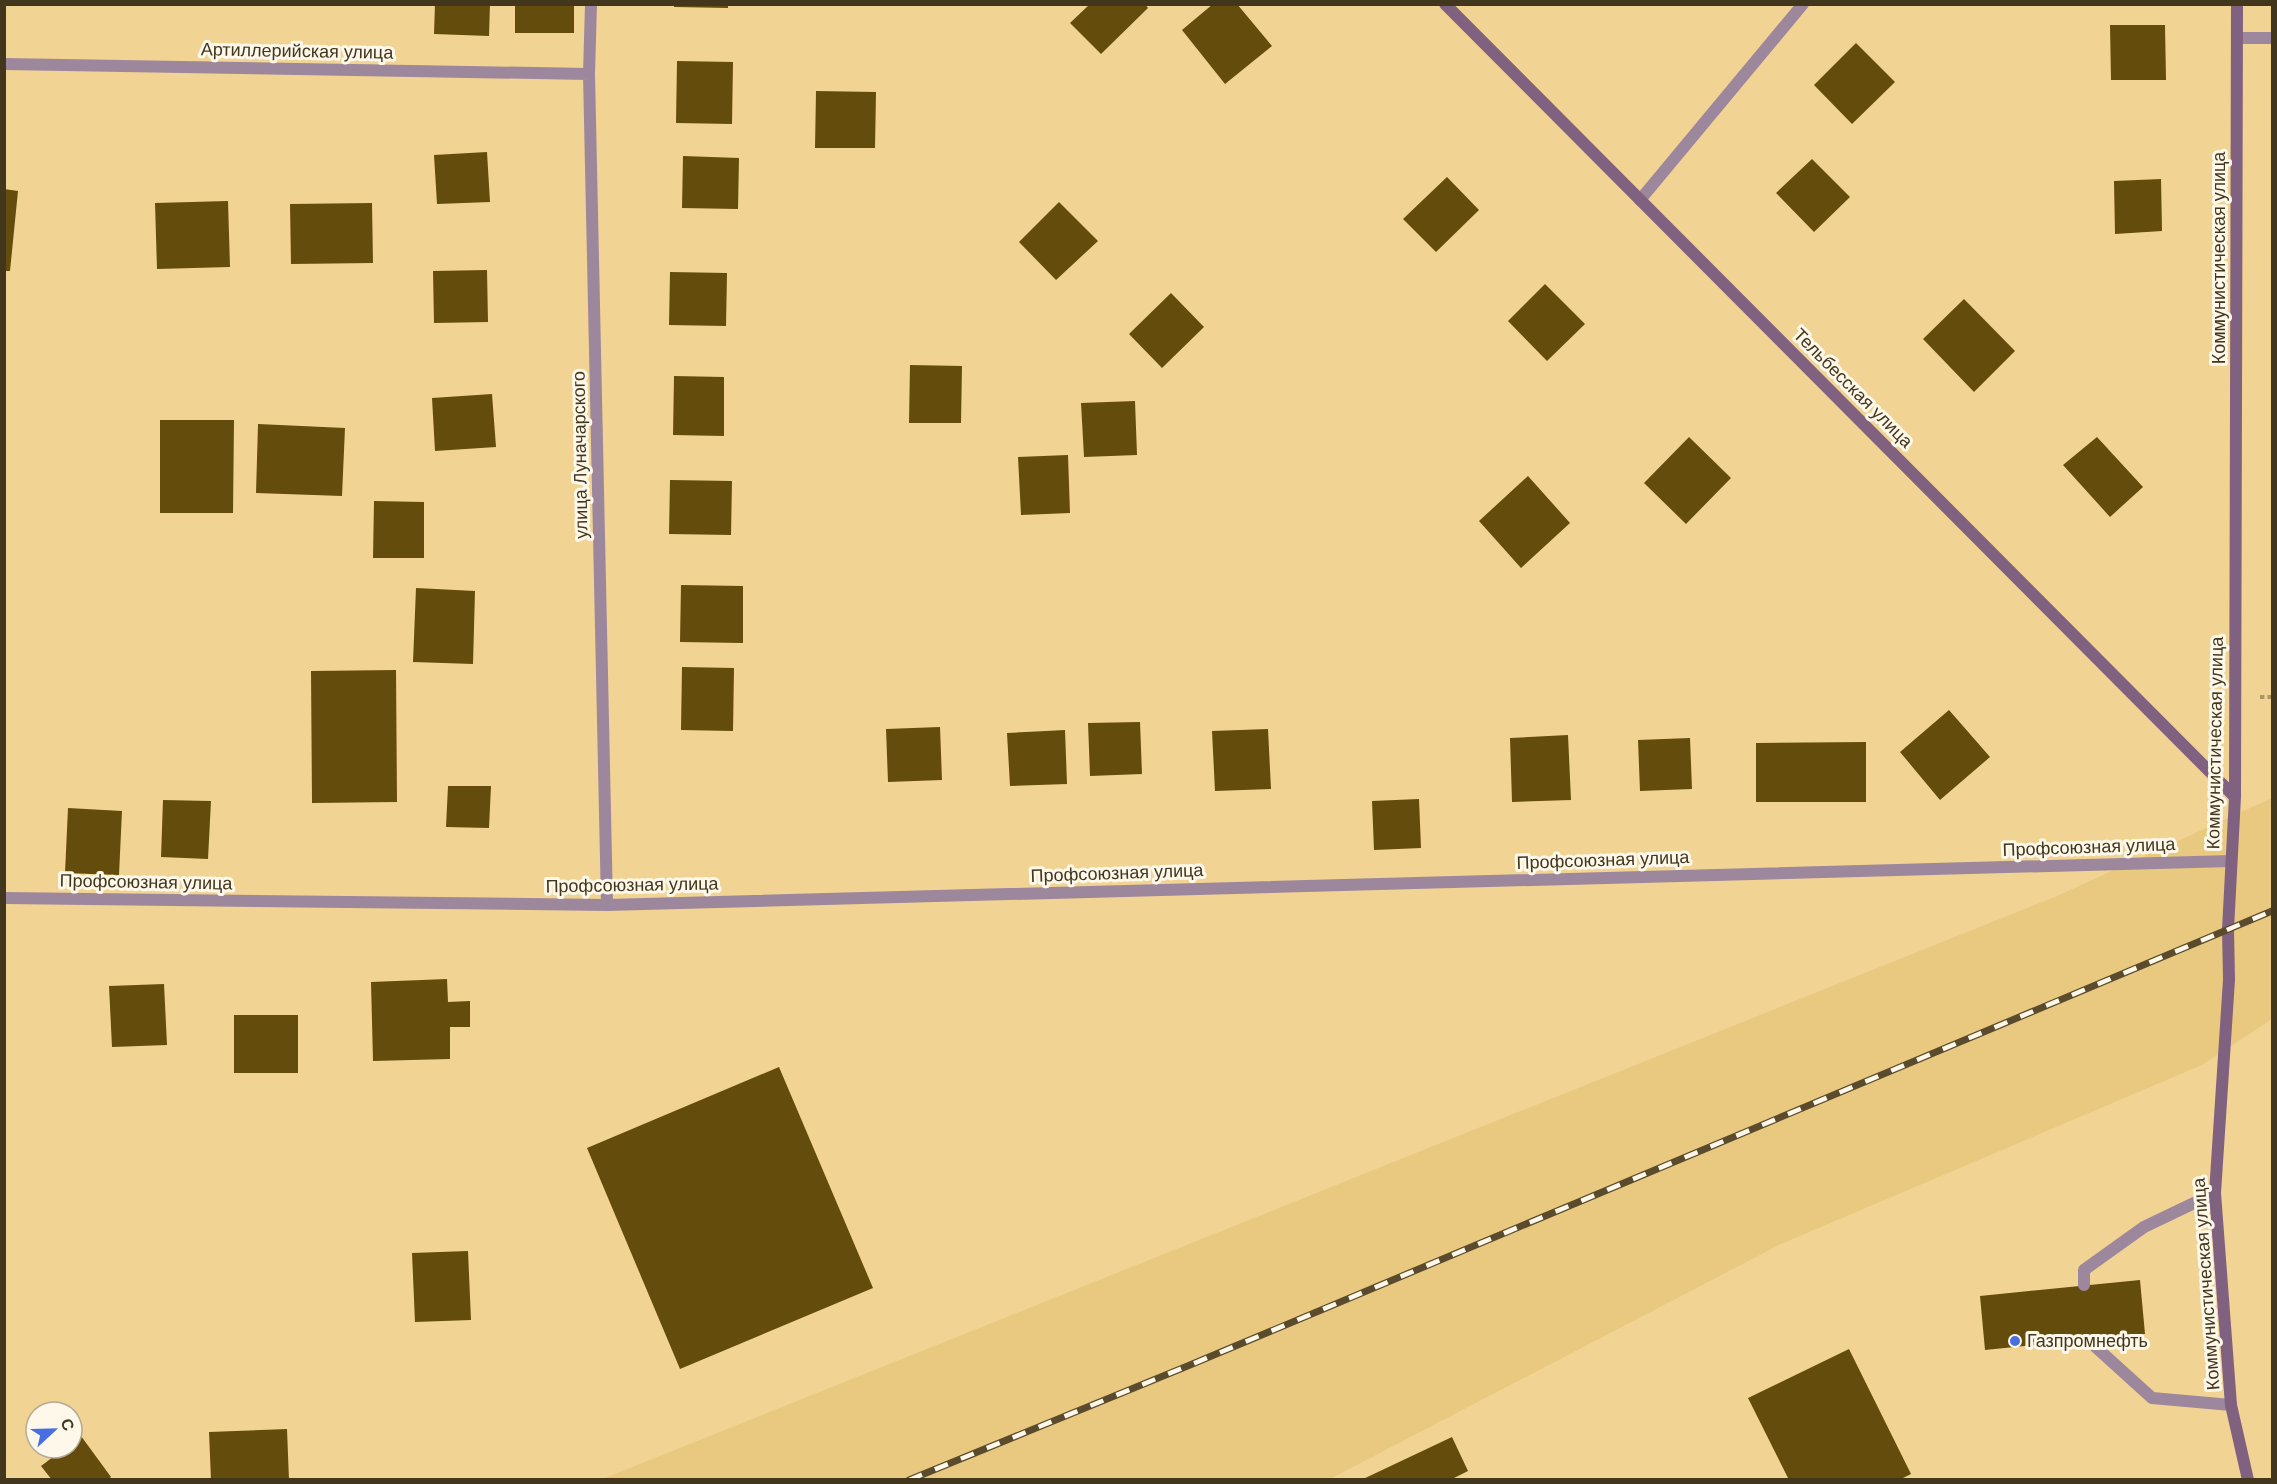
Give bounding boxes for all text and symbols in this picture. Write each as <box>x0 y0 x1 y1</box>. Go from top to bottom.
street label: Артиллерийская улица <box>201 39 394 63</box>
street label: Коммунистическая улица <box>2209 151 2229 364</box>
street label: Тельбесская улица <box>1789 324 1917 452</box>
street label: улица Луначарского <box>569 371 591 539</box>
street label: Коммунистическая улица <box>2203 636 2227 849</box>
street label: Профсоюзная улица <box>2002 834 2177 860</box>
street label: Профсоюзная улица <box>1516 847 1691 873</box>
street label: Профсоюзная улица <box>1030 860 1205 886</box>
street label: Профсоюзная улица <box>59 870 234 894</box>
street label: Профсоюзная улица <box>545 873 720 897</box>
street label: Коммунистическая улица <box>2189 1176 2223 1391</box>
place label: Газпромнефть <box>2027 1331 2148 1351</box>
marker: Газпромнефть <box>2008 1334 2022 1348</box>
north arrow <box>24 1400 84 1460</box>
text: С <box>57 1416 78 1434</box>

